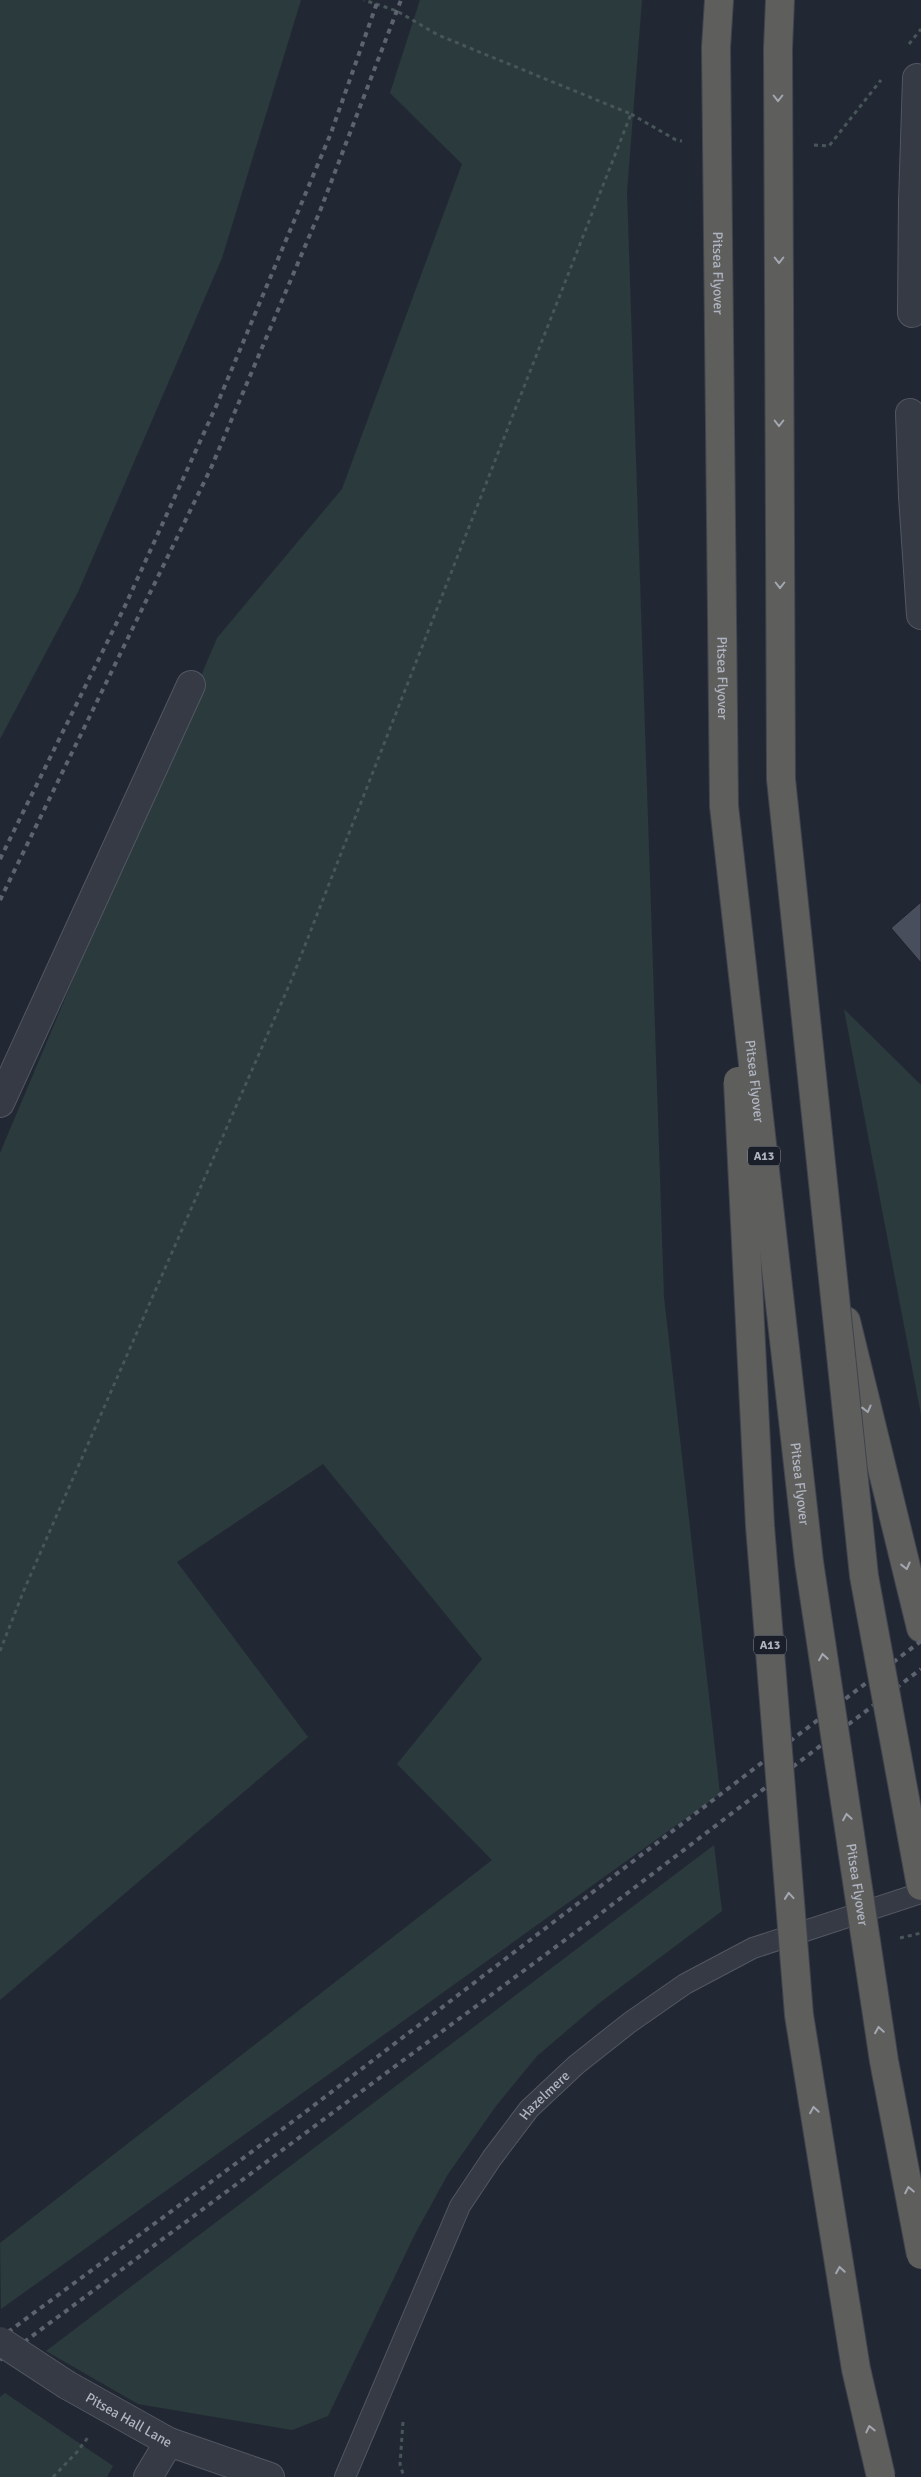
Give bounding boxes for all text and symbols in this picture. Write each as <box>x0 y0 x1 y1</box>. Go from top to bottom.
one-way arrow <box>773 94 783 102</box>
street label: Pitsea Flyover <box>709 231 727 315</box>
one-way arrow <box>774 256 784 264</box>
one-way arrow <box>774 419 784 427</box>
one-way arrow <box>775 582 785 589</box>
street label: Pitsea Flyover <box>714 636 732 720</box>
street label: Pitsea Flyover <box>742 1039 768 1124</box>
road number: A13 <box>748 1146 780 1166</box>
one-way arrow <box>861 1404 872 1413</box>
street label: Pitsea Flyover <box>787 1441 813 1527</box>
one-way arrow <box>900 1562 911 1571</box>
road number: A13 <box>754 1636 786 1654</box>
one-way arrow <box>818 1652 829 1660</box>
one-way arrow <box>843 1813 853 1822</box>
street label: Pitsea Flyover <box>843 1842 872 1928</box>
one-way arrow <box>784 1892 795 1900</box>
one-way arrow <box>875 2026 885 2034</box>
street label: Hazelmere <box>515 2067 573 2123</box>
one-way arrow <box>809 2105 820 2113</box>
one-way arrow <box>904 2186 914 2194</box>
one-way arrow <box>836 2266 846 2274</box>
street label: Pitsea Hall Lane <box>83 2389 175 2451</box>
one-way arrow <box>865 2425 876 2434</box>

